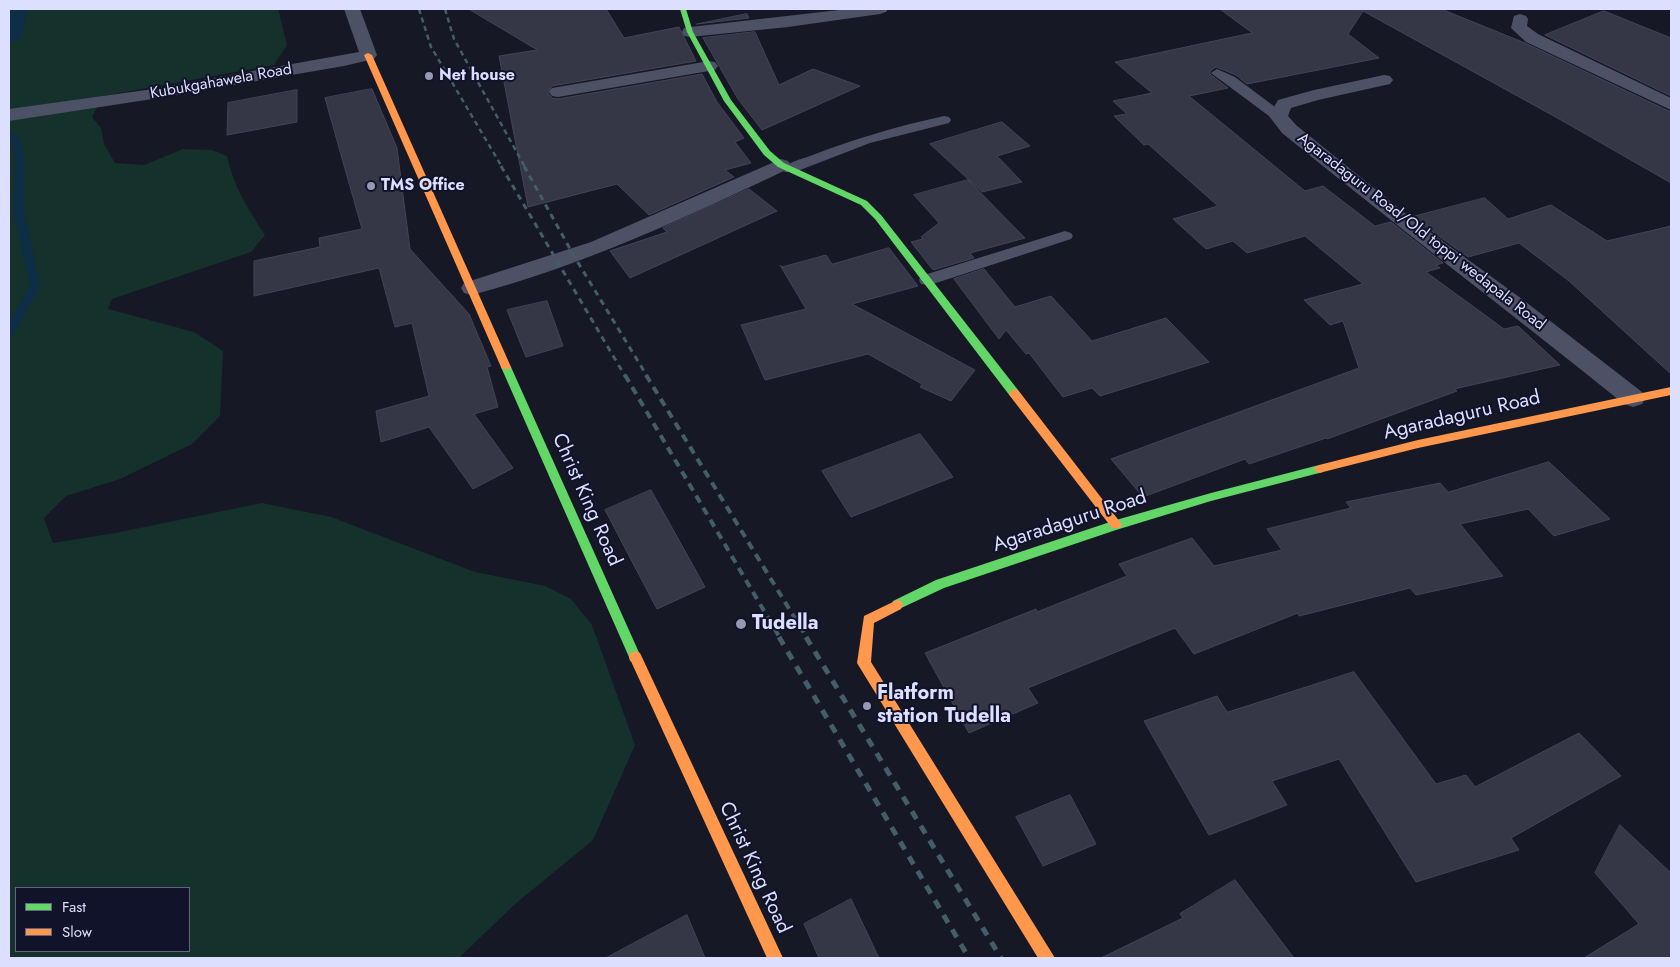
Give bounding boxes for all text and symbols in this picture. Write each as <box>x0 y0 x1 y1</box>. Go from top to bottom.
street label: Kubukgahawela Road <box>149 60 293 104</box>
place label: Net house <box>439 66 515 86</box>
marker: Net house <box>423 70 435 82</box>
street label: Agaradaguru Road/Old toppi wedapala Road <box>1293 129 1549 335</box>
place label: TMS Office <box>381 176 465 196</box>
marker: TMS Office <box>365 180 377 192</box>
street label: Agaradaguru Road <box>1381 386 1543 446</box>
street label: Christ King Road <box>546 430 626 570</box>
street label: Agaradaguru Road <box>990 486 1150 558</box>
place label: Tudella <box>752 612 818 636</box>
marker: Tudella <box>734 617 748 631</box>
place label: Flatform station Tudella <box>877 682 1011 729</box>
marker: Flatform station Tudella <box>861 700 873 712</box>
street label: Christ King Road <box>713 798 795 938</box>
legend <box>15 887 190 952</box>
text: Fast <box>62 896 86 918</box>
text: Slow <box>62 921 92 943</box>

